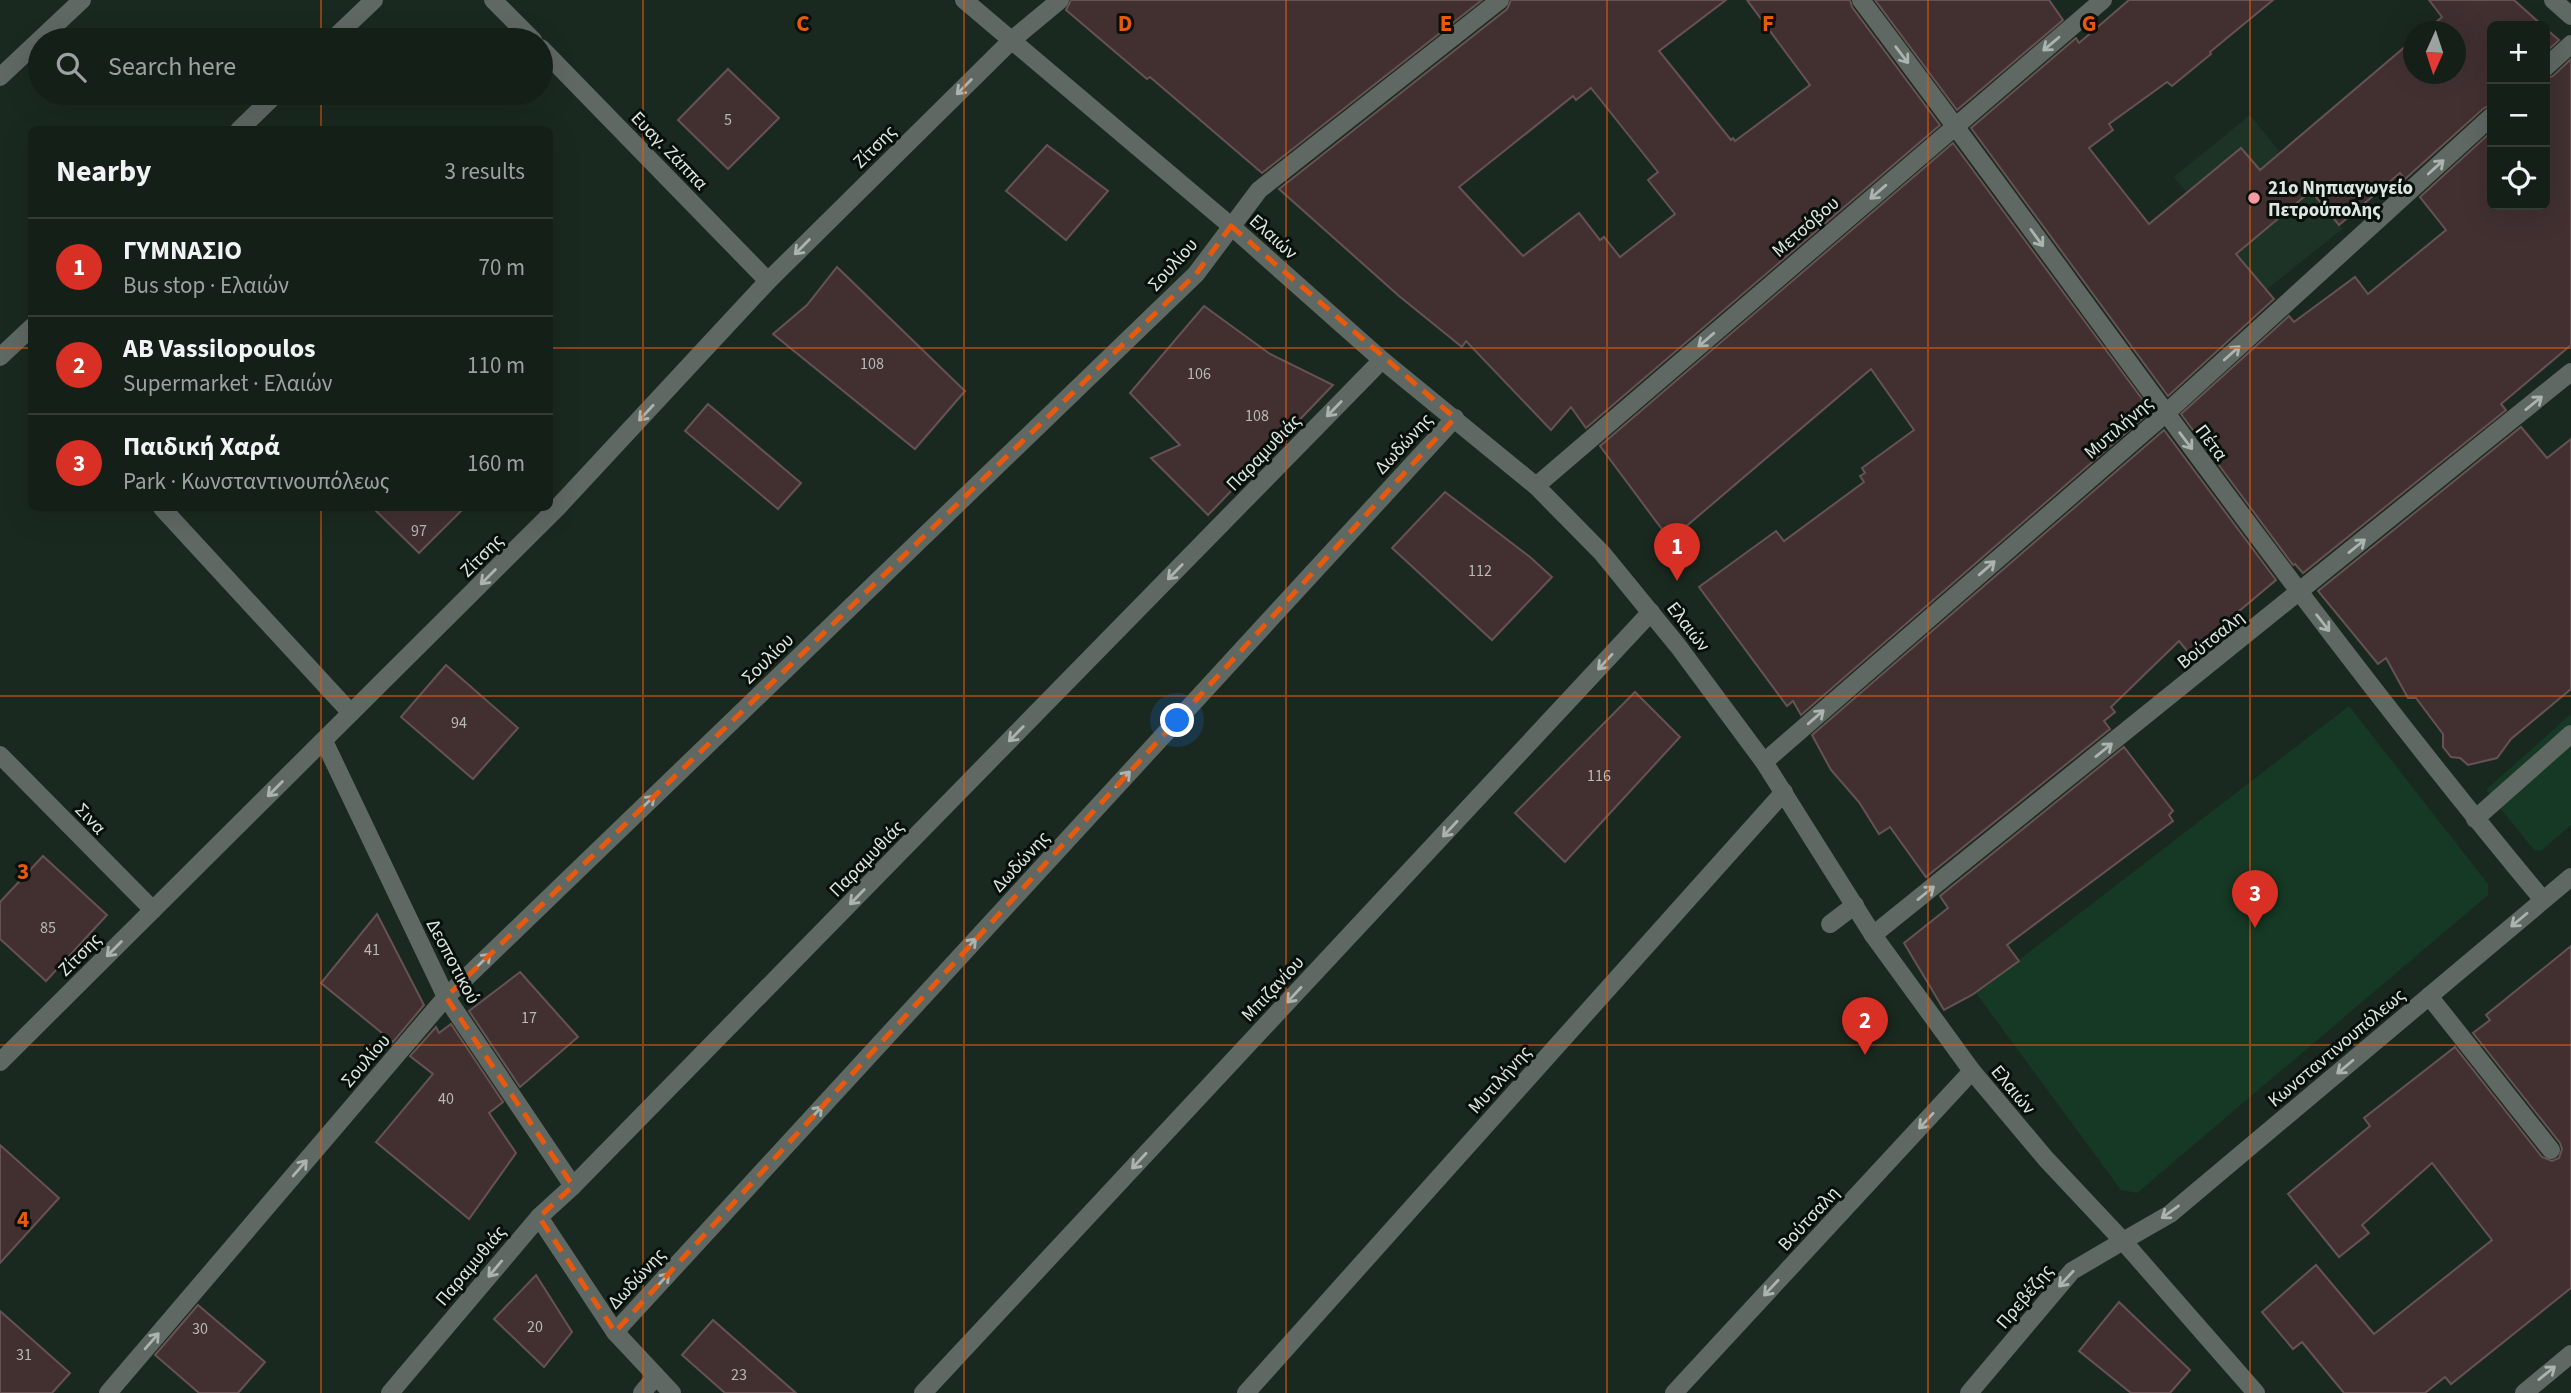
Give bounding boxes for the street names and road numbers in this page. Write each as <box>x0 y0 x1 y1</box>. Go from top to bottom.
street label: Ευαγ. Ζάππα <box>624 106 714 197</box>
street label: Ζίτσης <box>847 119 903 175</box>
street label: Μετσόβου <box>1766 190 1846 264</box>
street label: Ελαιών <box>1243 208 1303 266</box>
street label: Σουλίου <box>1142 232 1204 298</box>
street label: Μυτιλήνης <box>2079 390 2159 466</box>
street label: Δωδώνης <box>1369 407 1440 481</box>
street label: Παραμυθιάς <box>1220 408 1308 498</box>
street label: Πέτα <box>2188 419 2234 467</box>
street label: Ζίτσης <box>454 528 510 584</box>
street label: Ελαιών <box>1660 596 1716 658</box>
street label: Βούτσαλη <box>2171 605 2250 676</box>
street label: Σουλίου <box>736 627 800 691</box>
street label: Σινα <box>68 797 112 841</box>
street label: Παραμυθιάς <box>823 814 911 904</box>
street label: Δωδώνης <box>986 825 1057 899</box>
street label: Δεσποτικού <box>419 914 486 1009</box>
street label: Ζίτσης <box>52 927 108 983</box>
street label: Μπιζανίου <box>1235 950 1311 1028</box>
street label: Κωνσταντινουπόλεως <box>2262 982 2412 1114</box>
street label: Σουλίου <box>335 1028 397 1094</box>
street label: Μυτιλήνης <box>1462 1040 1538 1120</box>
street label: Ελαιών <box>1984 1059 2041 1120</box>
street label: Βούτσαλη <box>1772 1181 1846 1257</box>
street label: Παραμυθιάς <box>429 1220 513 1312</box>
street label: Δωδώνης <box>602 1242 673 1316</box>
street label: Πρεβέζης <box>1990 1259 2060 1335</box>

